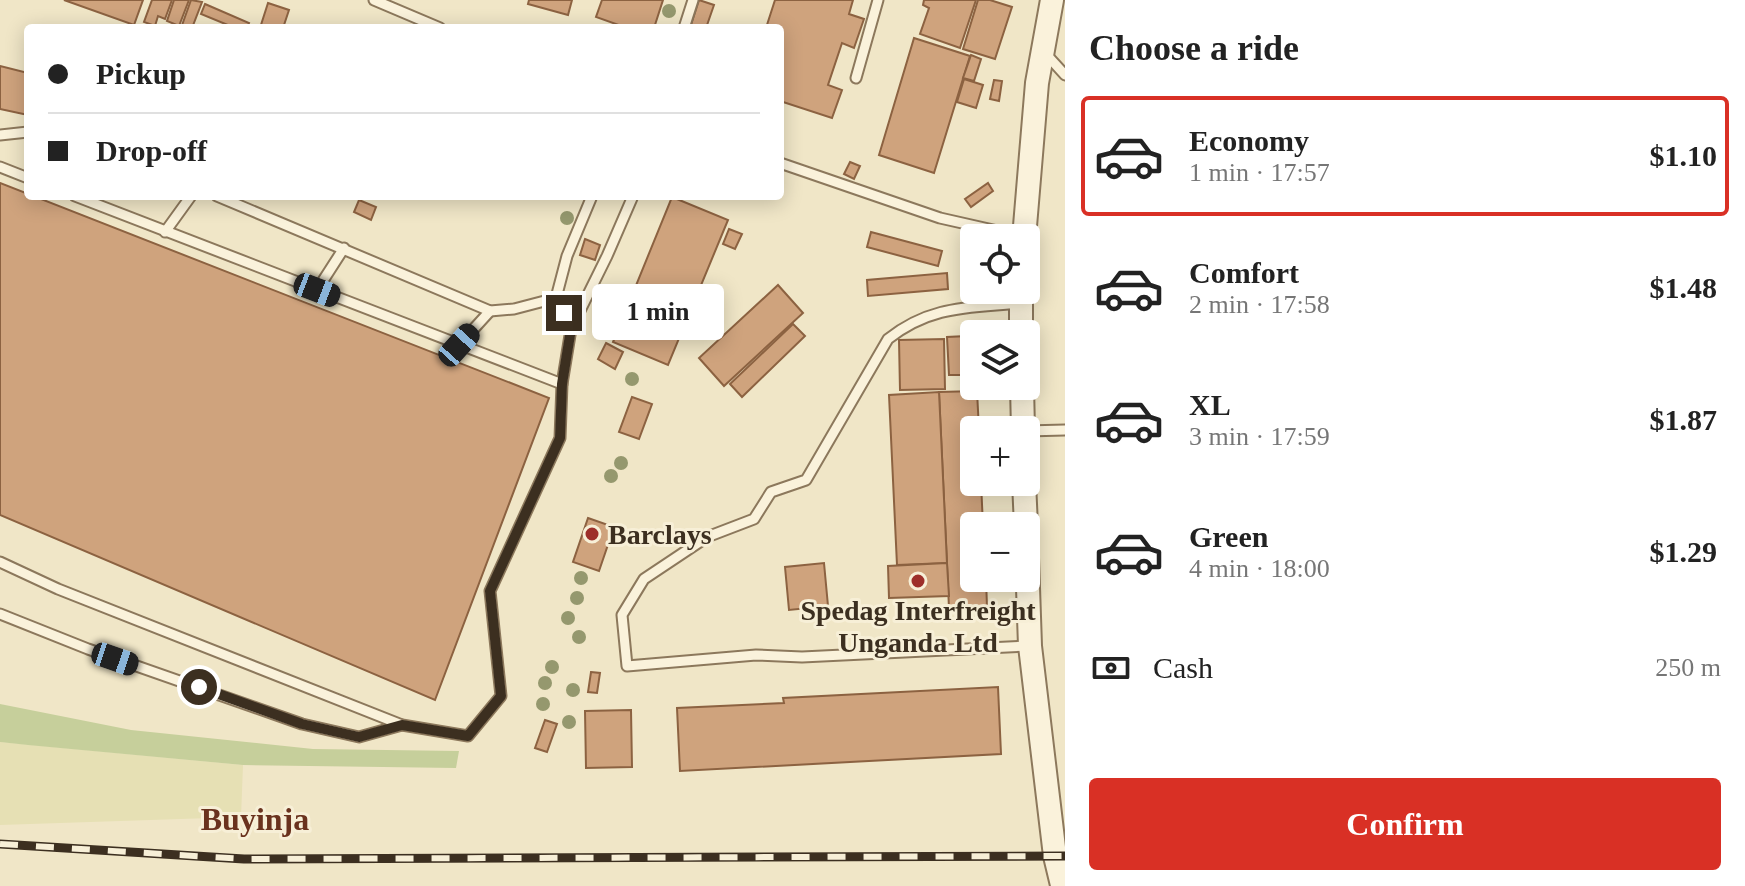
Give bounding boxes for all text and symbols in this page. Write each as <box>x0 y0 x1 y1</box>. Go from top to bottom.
text: Choose a ride <box>1089 28 1299 68</box>
text: Pickup <box>96 57 186 90</box>
icon: car <box>1093 120 1165 192</box>
text: Economy <box>1189 124 1309 157</box>
text: Drop-off <box>96 134 207 167</box>
text: $1.10 <box>1650 139 1717 172</box>
text: 1 min · 17:57 <box>1189 158 1330 187</box>
map controls <box>960 224 1040 592</box>
button: locate <box>960 224 1040 304</box>
icon: car <box>1093 252 1165 324</box>
text: Comfort <box>1189 256 1299 289</box>
car <box>290 270 344 310</box>
text: $1.48 <box>1650 271 1717 304</box>
callout: 1 min <box>592 285 724 341</box>
text: 2 min · 17:58 <box>1189 290 1330 319</box>
route end <box>546 295 582 331</box>
text: 1 min <box>627 297 689 326</box>
car <box>434 319 484 371</box>
button: layers <box>960 320 1040 400</box>
icon: car <box>1093 384 1165 456</box>
text: XL <box>1189 388 1231 421</box>
text: $1.87 <box>1650 403 1717 436</box>
button: + <box>960 416 1040 496</box>
text: 3 min · 17:59 <box>1189 422 1330 451</box>
button: − <box>960 512 1040 592</box>
icon: car <box>1093 516 1165 588</box>
place label: Barclays <box>608 519 712 550</box>
text: Green <box>1189 520 1268 553</box>
marker: Barclays <box>583 525 601 543</box>
text: $1.29 <box>1650 535 1717 568</box>
text: 4 min · 18:00 <box>1189 554 1330 583</box>
marker: Spedag Interfreight Unganda Ltd <box>909 572 927 590</box>
place label: Spedag Interfreight Unganda Ltd <box>800 595 1036 658</box>
car <box>88 640 142 678</box>
icon: cash <box>1089 646 1133 690</box>
text: Cash <box>1153 651 1213 684</box>
text: 250 m <box>1655 653 1721 682</box>
route start <box>181 669 217 705</box>
button: Confirm <box>1089 778 1721 870</box>
district label: Buyinja <box>201 801 309 837</box>

